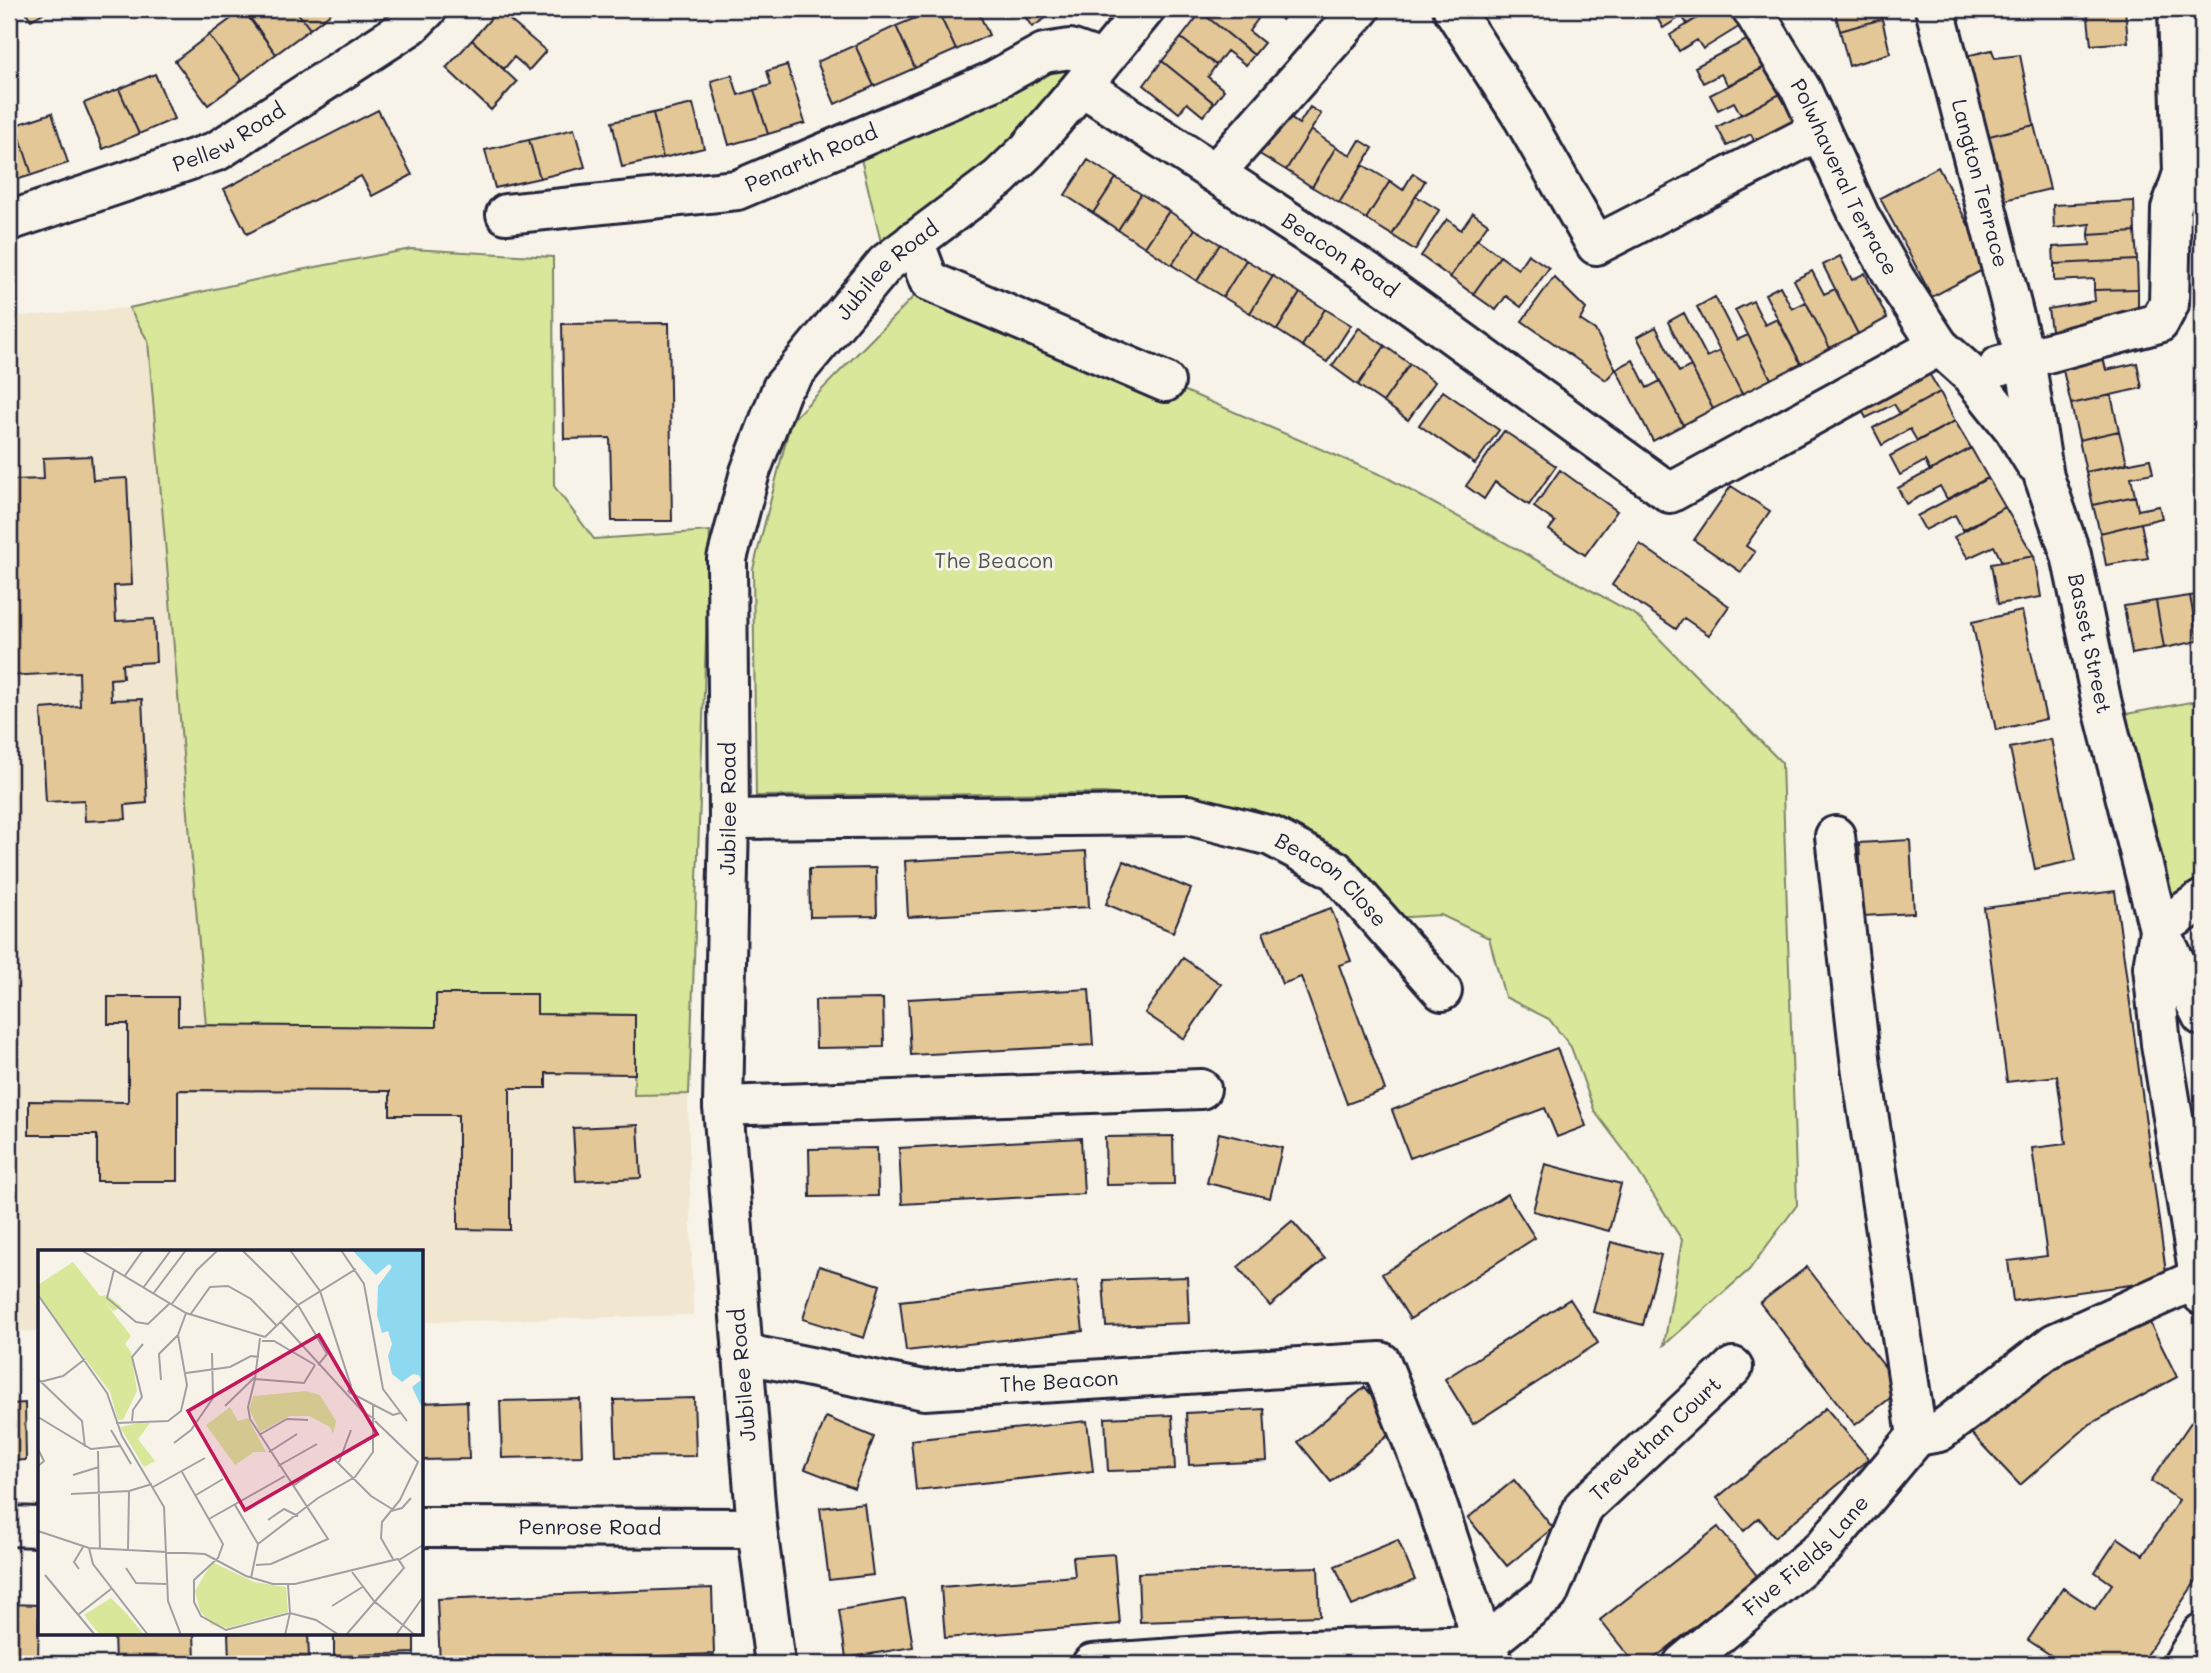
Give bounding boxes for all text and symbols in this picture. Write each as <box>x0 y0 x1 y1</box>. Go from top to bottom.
street label: Polwhaveral Terrace <box>1786 73 1905 280</box>
street label: Pellew Road <box>169 95 290 177</box>
street label: Langton Terrace <box>1947 96 2016 270</box>
street label: Penarth Road <box>740 117 881 197</box>
street label: Beacon Road <box>1277 206 1404 303</box>
street label: Jubilee Road <box>829 213 943 325</box>
park label: The Beacon <box>935 546 1053 573</box>
street label: Basset Street <box>2063 571 2119 716</box>
street label: Jubilee Road <box>713 742 741 875</box>
street label: Beacon Close <box>1271 826 1394 932</box>
inset map <box>38 1250 424 1634</box>
street label: Jubilee Road <box>722 1308 761 1443</box>
street label: The Beacon <box>999 1363 1119 1397</box>
street label: Trevethan Court <box>1583 1370 1726 1506</box>
street label: Five Fields Lane <box>1736 1489 1874 1621</box>
street label: Penrose Road <box>519 1512 661 1540</box>

